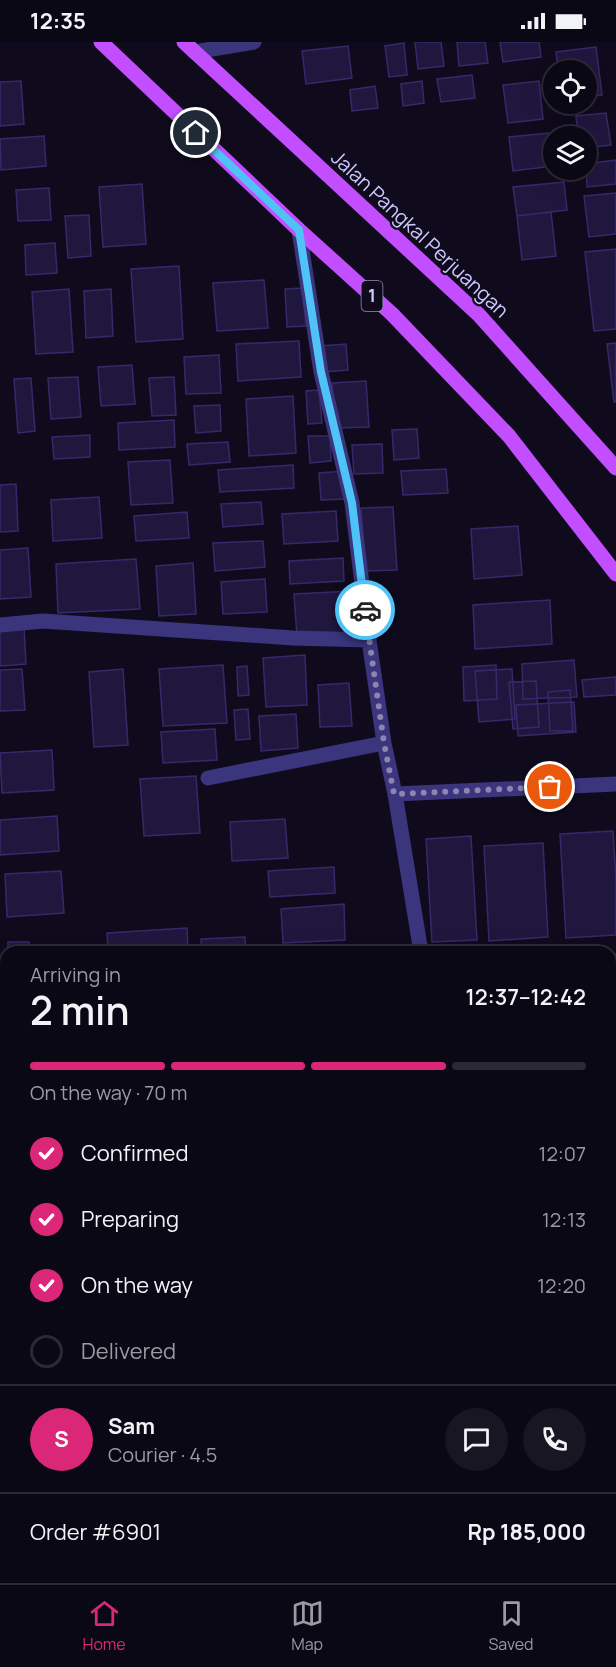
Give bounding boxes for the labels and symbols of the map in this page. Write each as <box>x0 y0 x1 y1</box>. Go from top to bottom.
pin <box>170 107 221 158</box>
street label: Jalan Pangkal Perjuangan <box>326 144 515 323</box>
road number: 1 <box>362 281 382 311</box>
courier <box>335 580 395 640</box>
pin <box>524 761 575 812</box>

